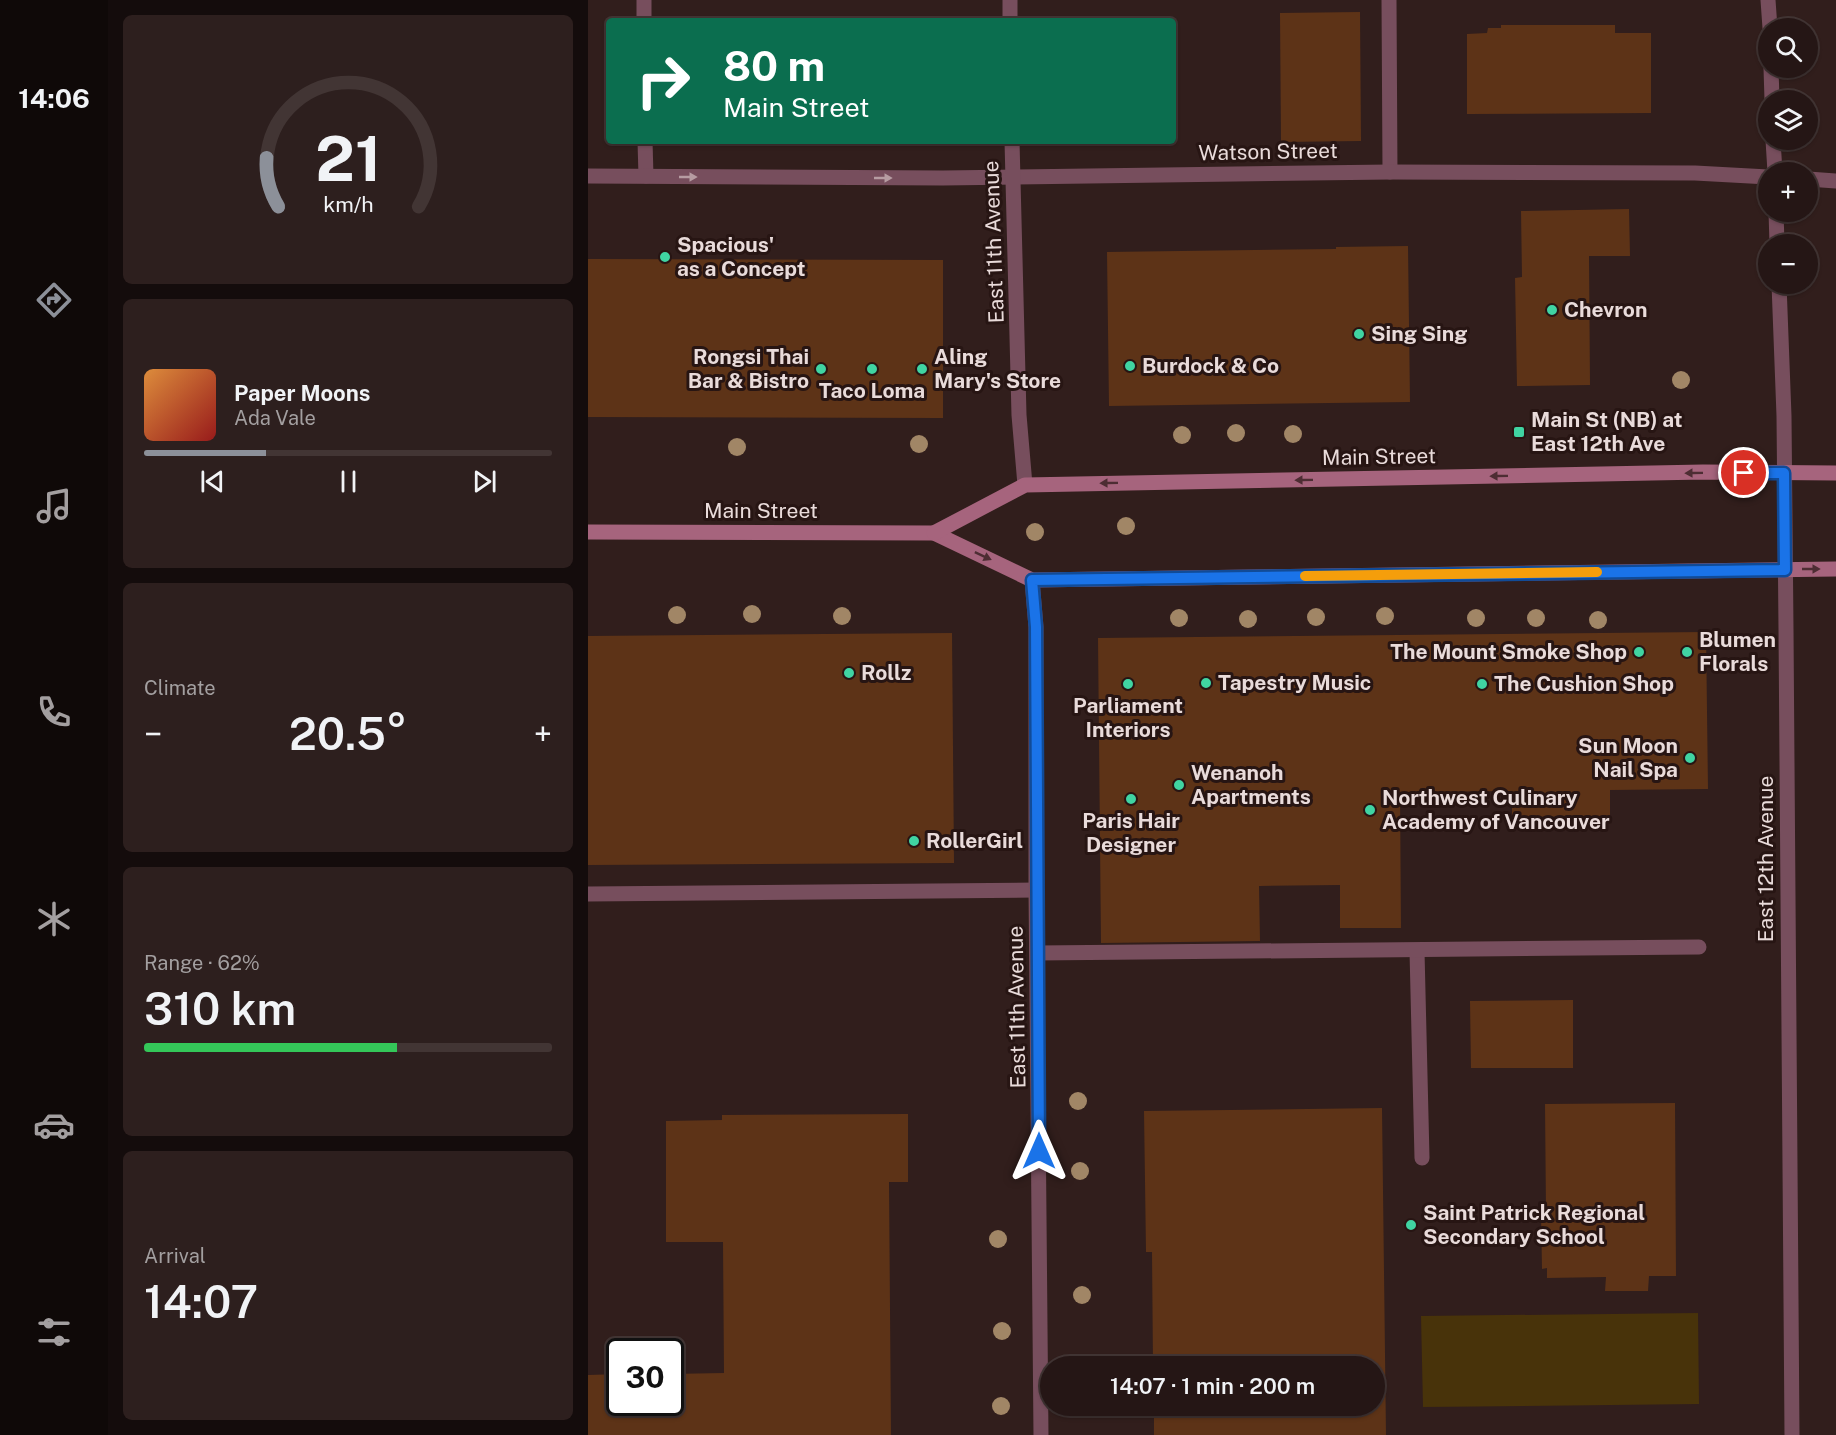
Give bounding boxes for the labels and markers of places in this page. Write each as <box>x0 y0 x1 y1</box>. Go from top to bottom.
place label: Spacious' as a Concept <box>677 232 805 281</box>
marker: Spacious' as a Concept <box>658 250 672 264</box>
place label: Chevron <box>1564 297 1647 322</box>
marker: Chevron <box>1545 303 1559 317</box>
place label: Sing Sing <box>1371 321 1467 346</box>
marker: Sing Sing <box>1352 327 1366 341</box>
place label: Rongsi Thai Bar & Bistro <box>688 344 809 393</box>
place label: Aling Mary's Store <box>934 344 1061 393</box>
place label: Burdock & Co <box>1142 353 1279 378</box>
marker: Burdock & Co <box>1123 359 1137 373</box>
marker: Rongsi Thai Bar & Bistro <box>814 362 828 376</box>
marker: Taco Loma <box>865 362 879 376</box>
marker: Aling Mary's Store <box>915 362 929 376</box>
place label: Taco Loma <box>819 378 925 403</box>
place label: Main St (NB) at East 12th Ave <box>1531 407 1683 456</box>
marker: Main St (NB) at East 12th Ave <box>1512 425 1526 439</box>
pin <box>1718 447 1769 498</box>
place label: Blumen Florals <box>1699 627 1776 676</box>
place label: The Mount Smoke Shop <box>1390 639 1627 664</box>
marker: The Mount Smoke Shop <box>1632 645 1646 659</box>
marker: Blumen Florals <box>1680 645 1694 659</box>
place label: Rollz <box>861 660 911 685</box>
marker: Rollz <box>842 666 856 680</box>
place label: Tapestry Music <box>1218 670 1371 695</box>
place label: The Cushion Shop <box>1494 671 1674 696</box>
marker: Tapestry Music <box>1199 676 1213 690</box>
marker: Parliament Interiors <box>1121 677 1135 691</box>
marker: The Cushion Shop <box>1475 677 1489 691</box>
place label: Parliament Interiors <box>1073 693 1183 742</box>
place label: Sun Moon Nail Spa <box>1578 733 1678 782</box>
marker: Sun Moon Nail Spa <box>1683 751 1697 765</box>
place label: Wenanoh Apartments <box>1191 760 1311 809</box>
marker: Wenanoh Apartments <box>1172 778 1186 792</box>
place label: Northwest Culinary Academy of Vancouver <box>1382 785 1610 834</box>
marker: Paris Hair Designer <box>1124 792 1138 806</box>
marker: Northwest Culinary Academy of Vancouver <box>1363 803 1377 817</box>
place label: Paris Hair Designer <box>1082 808 1180 857</box>
place label: RollerGirl <box>926 828 1023 853</box>
marker: RollerGirl <box>907 834 921 848</box>
place label: Saint Patrick Regional Secondary School <box>1423 1200 1645 1249</box>
marker: Saint Patrick Regional Secondary School <box>1404 1218 1418 1232</box>

